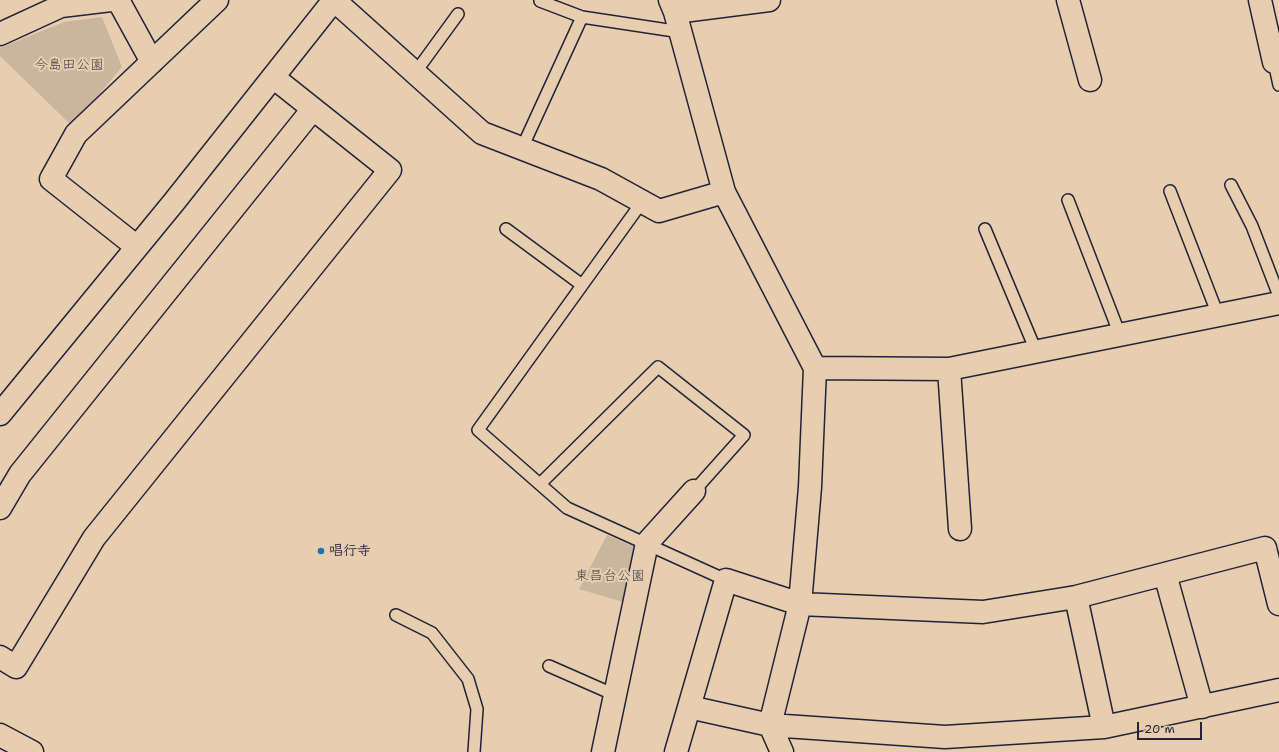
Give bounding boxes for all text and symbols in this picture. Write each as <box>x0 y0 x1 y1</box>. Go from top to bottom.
park label: 今島田公園 <box>34 57 104 73</box>
place label: 唱行寺 <box>329 543 371 559</box>
marker: 唱行寺 <box>316 546 326 556</box>
park label: 東昌台公園 <box>575 568 645 584</box>
scale bar <box>1139 714 1204 740</box>
text: 20 m <box>1144 721 1175 737</box>

